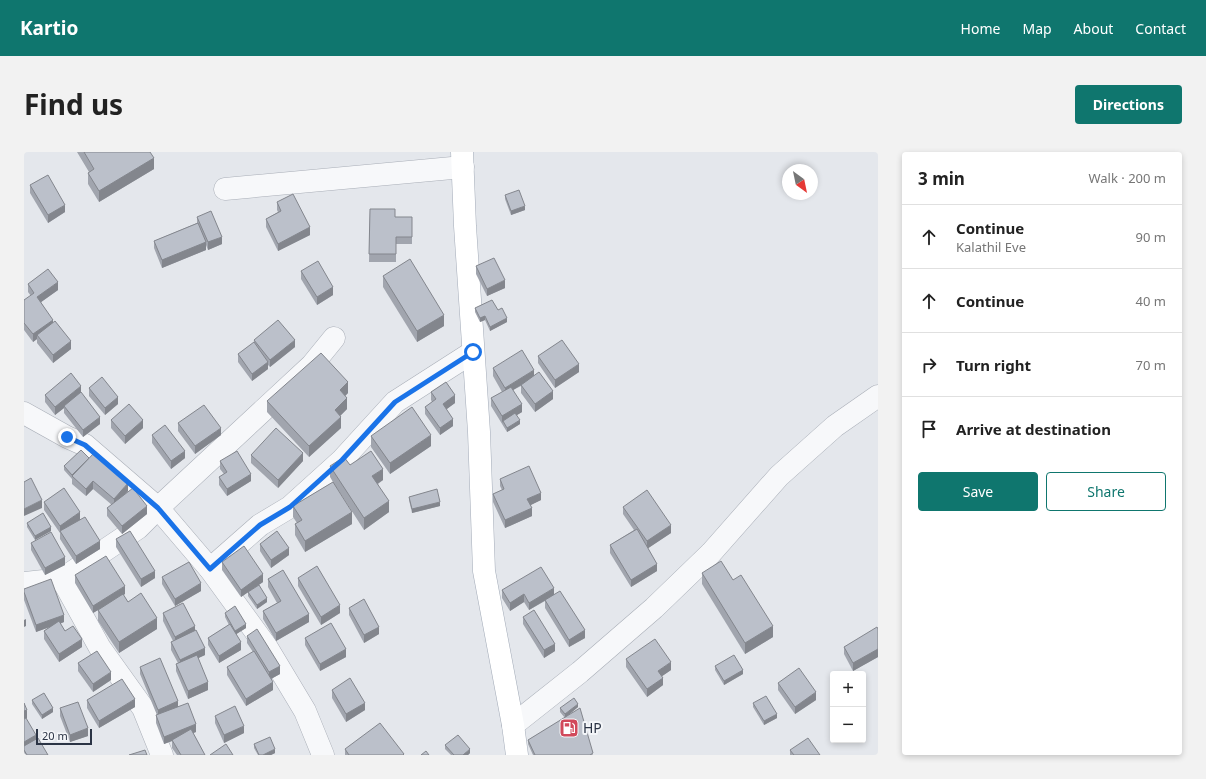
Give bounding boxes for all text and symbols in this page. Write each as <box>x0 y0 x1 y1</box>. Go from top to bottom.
text: Kartio <box>20 15 78 41</box>
text: Home <box>961 19 1000 38</box>
text: Map <box>1022 19 1052 38</box>
text: About <box>1074 19 1113 38</box>
text: Contact <box>1135 19 1186 38</box>
text: Find us <box>24 85 123 123</box>
button: Directions <box>1075 85 1182 124</box>
north arrow <box>782 164 818 200</box>
text: 3 min <box>918 167 965 190</box>
text: Walk · 200 m <box>1088 169 1166 187</box>
text: Continue <box>956 218 1024 238</box>
icon: ahead <box>918 226 940 248</box>
text: 90 m <box>1136 228 1166 246</box>
text: Kalathil Eve <box>956 238 1026 256</box>
icon: ahead <box>918 290 940 312</box>
text: Continue <box>956 291 1024 311</box>
text: 40 m <box>1136 292 1166 310</box>
route start <box>464 343 482 361</box>
icon: right <box>918 354 940 376</box>
text: Turn right <box>956 355 1031 375</box>
text: 70 m <box>1136 356 1166 374</box>
icon: arrive <box>918 418 940 440</box>
text: Arrive at destination <box>956 419 1111 439</box>
route end <box>58 428 76 446</box>
button: Save <box>918 472 1038 511</box>
button: Share <box>1046 472 1166 511</box>
map controls <box>830 671 866 743</box>
button: + <box>830 671 866 707</box>
button: − <box>830 707 866 743</box>
fuel station icon: HP <box>558 717 580 739</box>
place label: HP <box>583 718 602 737</box>
scale bar <box>36 727 92 746</box>
text: 20 m <box>42 728 68 743</box>

